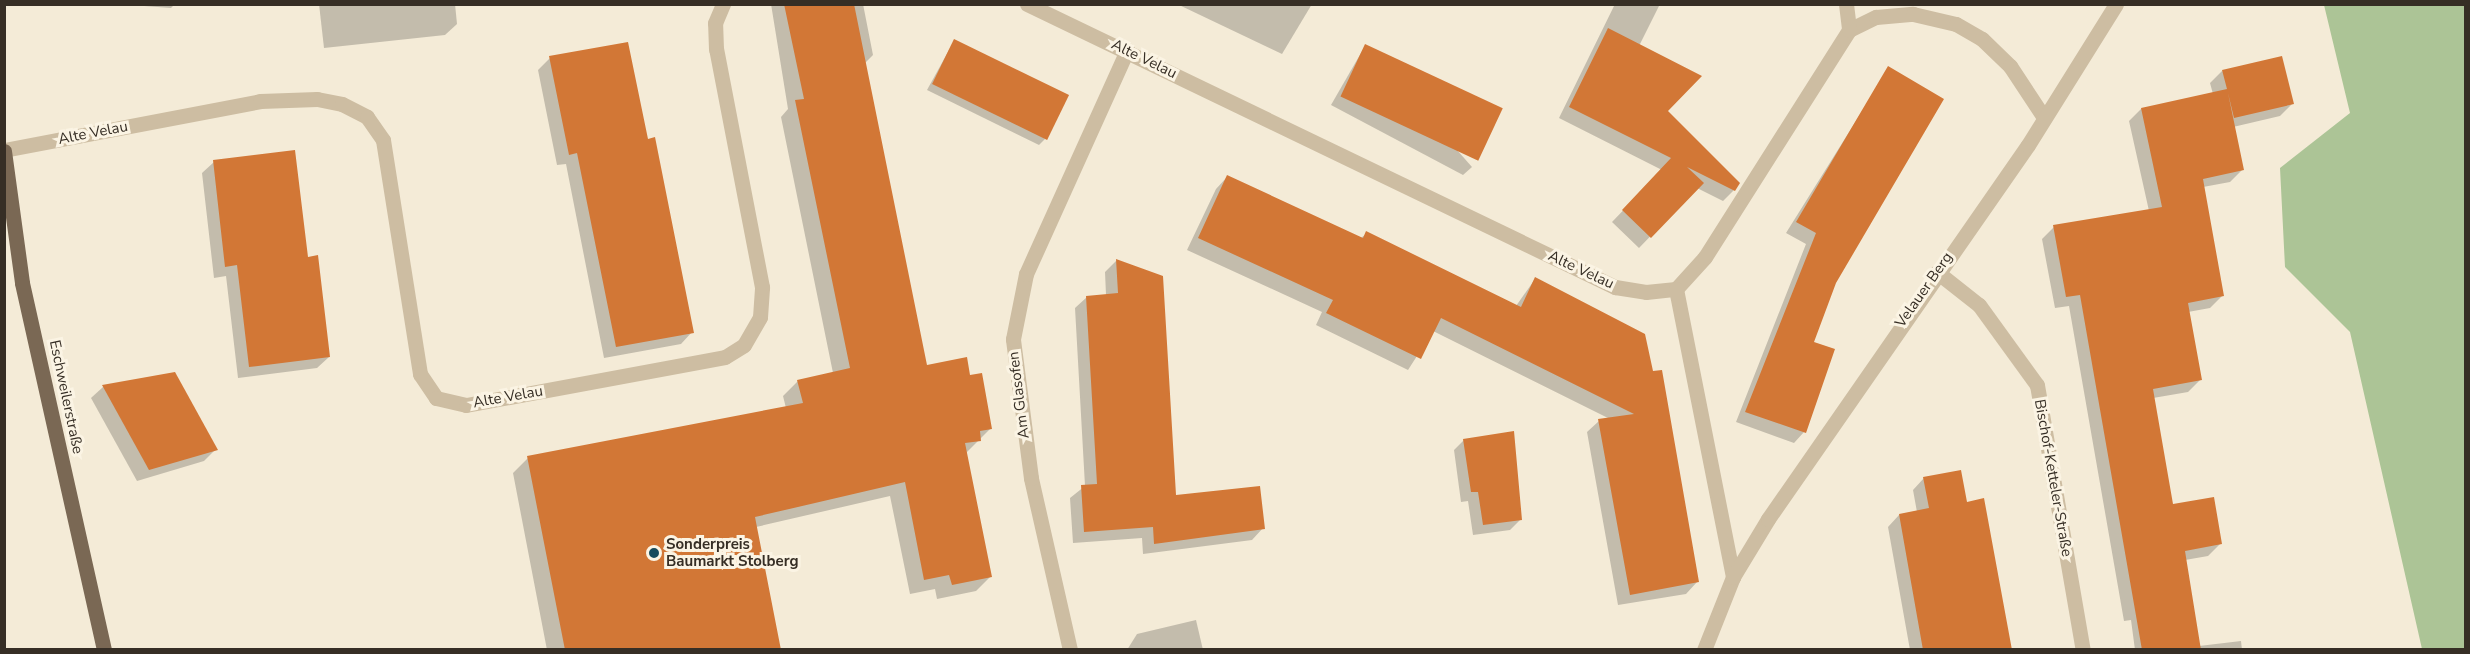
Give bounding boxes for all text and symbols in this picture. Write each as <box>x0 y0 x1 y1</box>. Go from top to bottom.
street label: Alte Velau <box>1108 35 1180 83</box>
street label: Alte Velau <box>57 117 129 149</box>
street label: Alte Velau <box>1545 247 1617 293</box>
street label: Velauer Berg <box>1891 249 1957 331</box>
street label: Eschweilerstraße <box>45 339 87 455</box>
street label: Am Glasofen <box>1005 350 1033 440</box>
street label: Alte Velau <box>472 382 544 412</box>
street label: Bischof-Ketteler-Straße <box>2030 398 2076 558</box>
place label: Sonderpreis Baumarkt Stolberg <box>666 535 799 570</box>
marker: Sonderpreis Baumarkt Stolberg <box>647 546 661 560</box>

